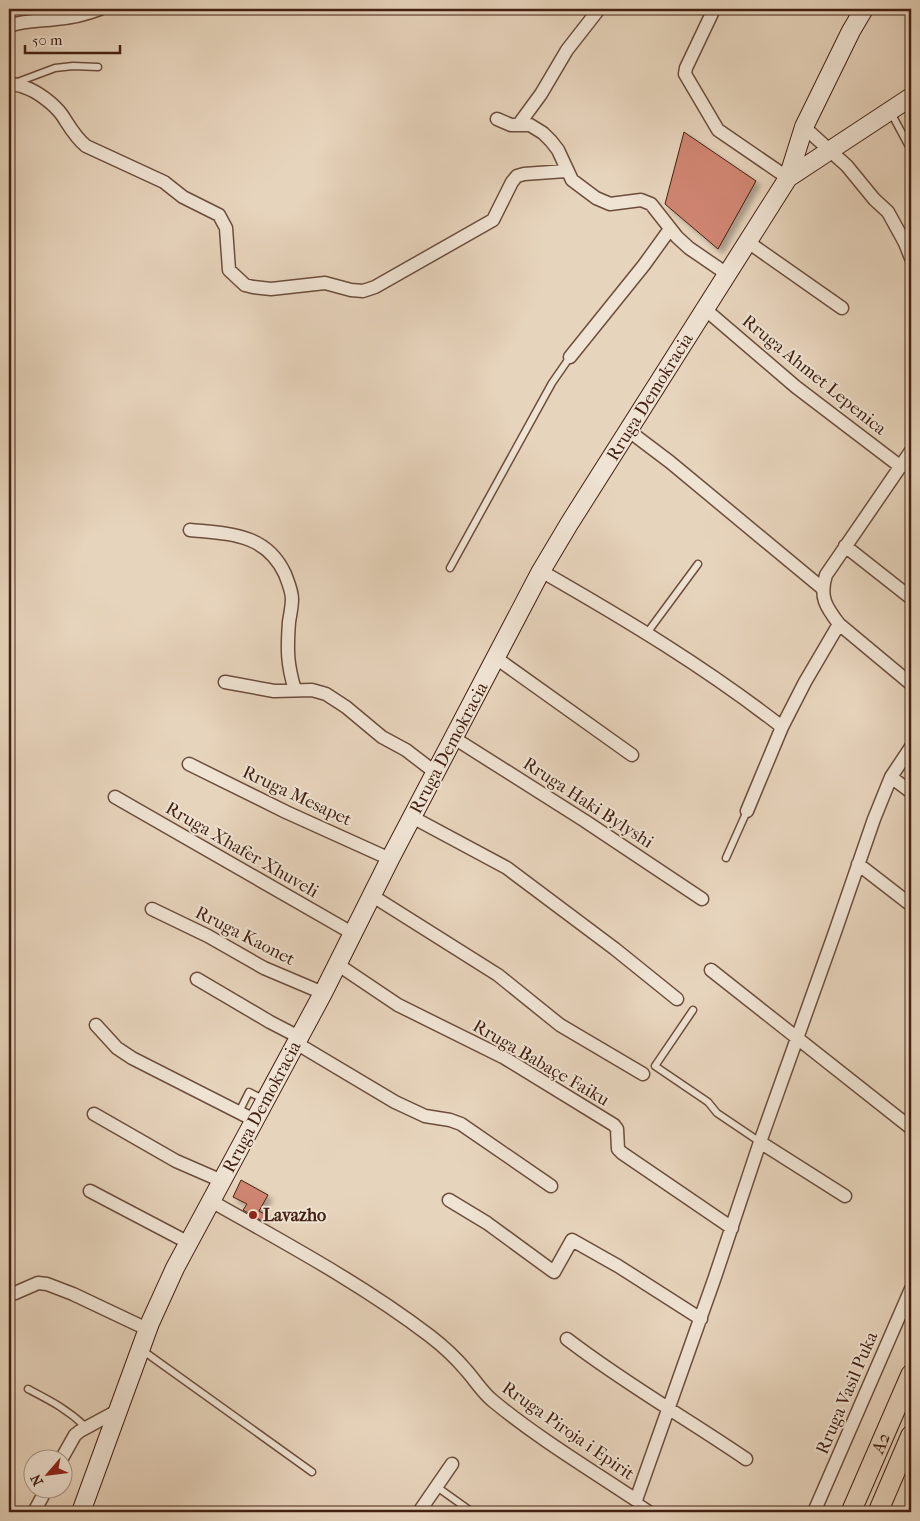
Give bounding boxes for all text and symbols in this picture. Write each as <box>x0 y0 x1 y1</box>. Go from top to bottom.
scale bar <box>25 22 120 54</box>
text: 50 m <box>32 31 63 49</box>
street label: Rruga Ahmet Lepenica <box>738 311 891 440</box>
street label: Rruga Demokracia <box>602 329 698 465</box>
street label: Rruga Demokracia <box>405 678 493 817</box>
street label: Rruga Haki Bylyshi <box>519 753 658 853</box>
street label: Rruga Mesapet <box>239 762 355 831</box>
street label: Rruga Xhafer Xhuveli <box>162 798 323 903</box>
street label: Rruga Kaonet <box>192 902 299 970</box>
street label: Rruga Babaçe Faiku <box>469 1015 613 1111</box>
street label: Rruga Demokracia <box>218 1037 306 1176</box>
place label: Lavazho <box>263 1205 326 1226</box>
marker: Lavazho <box>247 1209 259 1221</box>
street label: Rruga Vasil Puka <box>812 1328 883 1457</box>
street label: Rruga Piroja i Epirit <box>498 1377 639 1485</box>
street label: A2 <box>867 1429 895 1458</box>
north arrow <box>22 1448 72 1498</box>
text: N <box>27 1471 47 1489</box>

